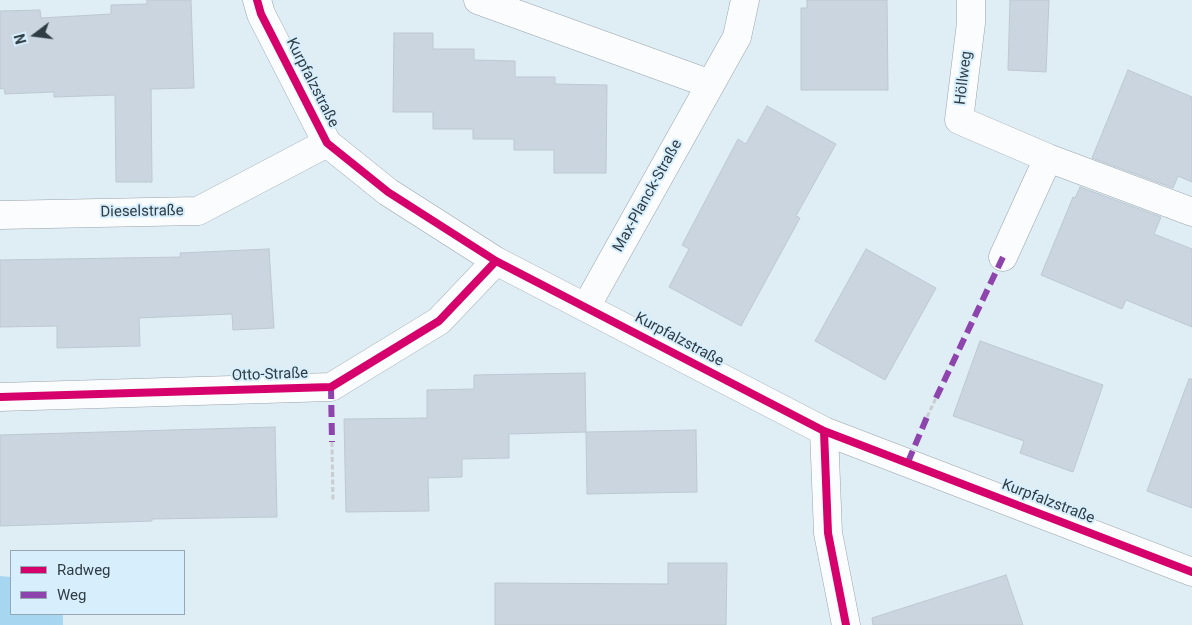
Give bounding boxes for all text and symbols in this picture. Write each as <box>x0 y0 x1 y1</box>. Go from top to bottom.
north arrow <box>10 10 60 60</box>
text: N <box>12 32 30 46</box>
street label: Kurpfalzstraße <box>282 35 342 131</box>
street label: Höllweg <box>952 50 976 106</box>
street label: Max-Planck-Straße <box>610 137 686 255</box>
street label: Dieselstraße <box>100 202 184 222</box>
street label: Kurpfalzstraße <box>632 309 726 371</box>
street label: Otto-Straße <box>232 365 308 385</box>
street label: Kurpfalzstraße <box>999 476 1097 528</box>
legend <box>10 550 185 615</box>
text: Radweg <box>57 561 111 579</box>
text: Weg <box>57 586 86 604</box>

